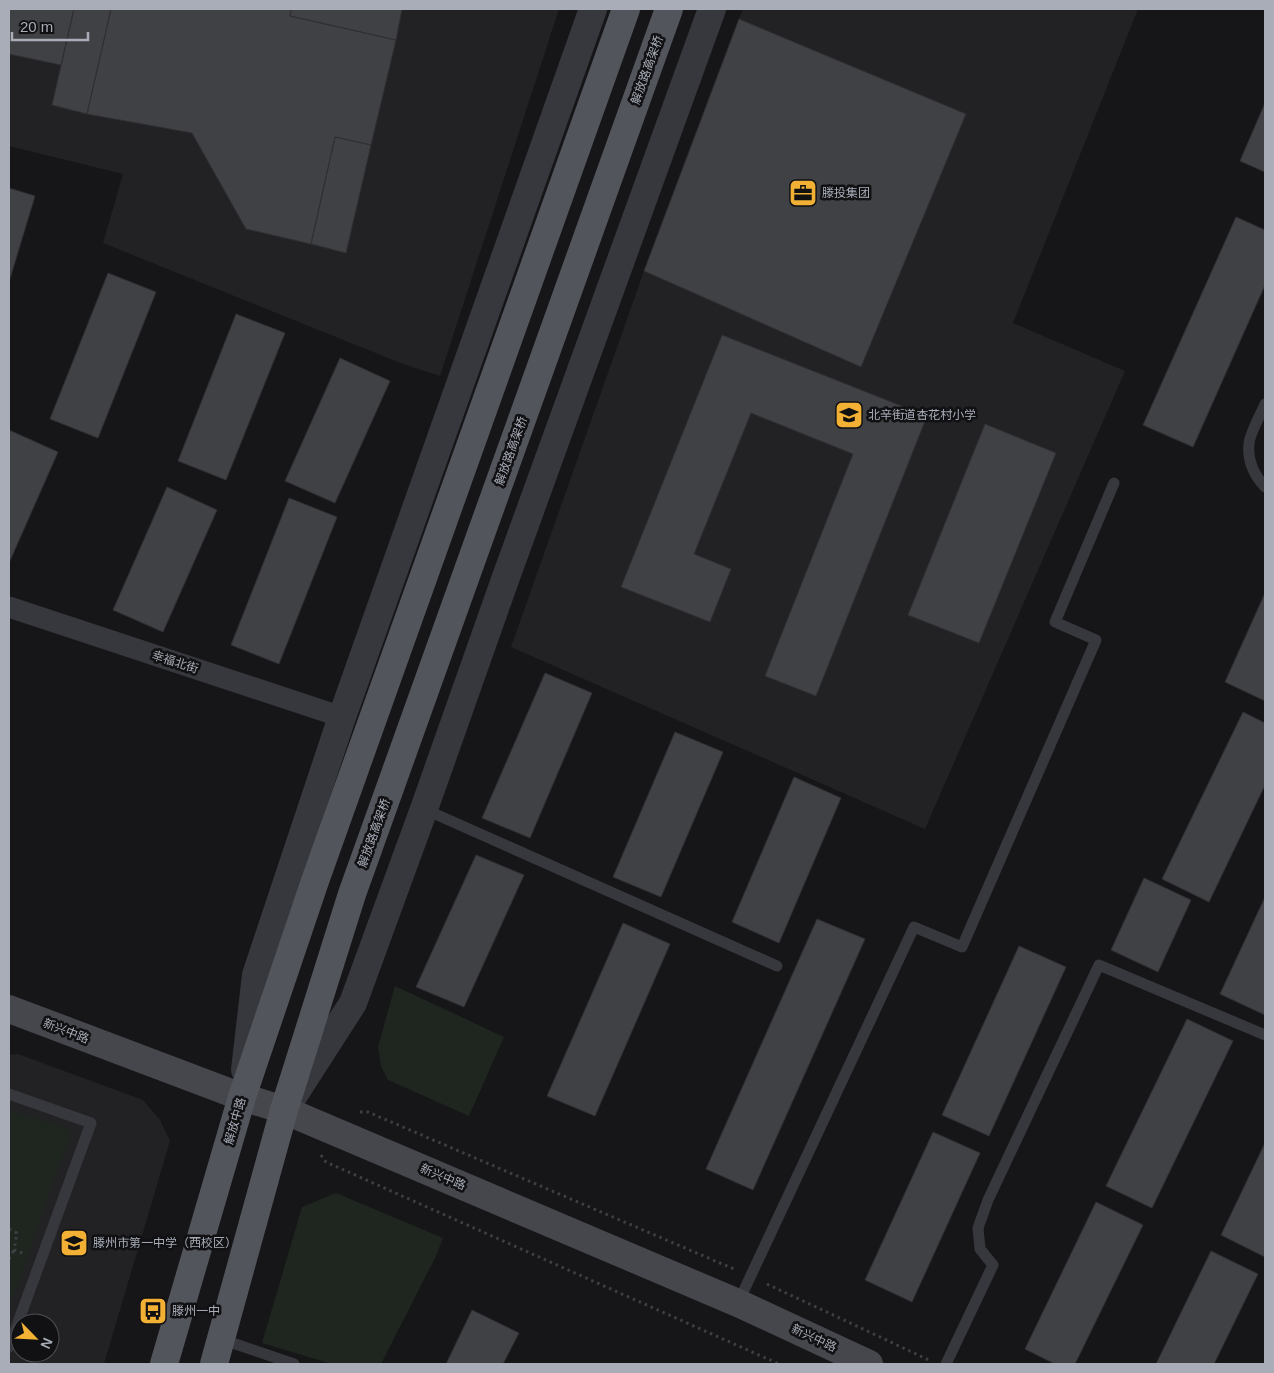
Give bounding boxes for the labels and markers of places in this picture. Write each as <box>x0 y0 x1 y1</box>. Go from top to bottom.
office icon: 滕投集团 <box>788 178 818 208</box>
place label: 滕投集团 <box>822 186 870 200</box>
school or university icon: 北辛街道杏花村小学 <box>834 400 864 430</box>
place label: 北辛街道杏花村小学 <box>868 408 976 422</box>
school or university icon: 滕州市第一中学（西校区） <box>59 1228 89 1258</box>
place label: 滕州市第一中学（西校区） <box>93 1236 237 1250</box>
bus stop icon: 滕州一中 <box>138 1296 168 1326</box>
place label: 滕州一中 <box>172 1304 220 1318</box>

